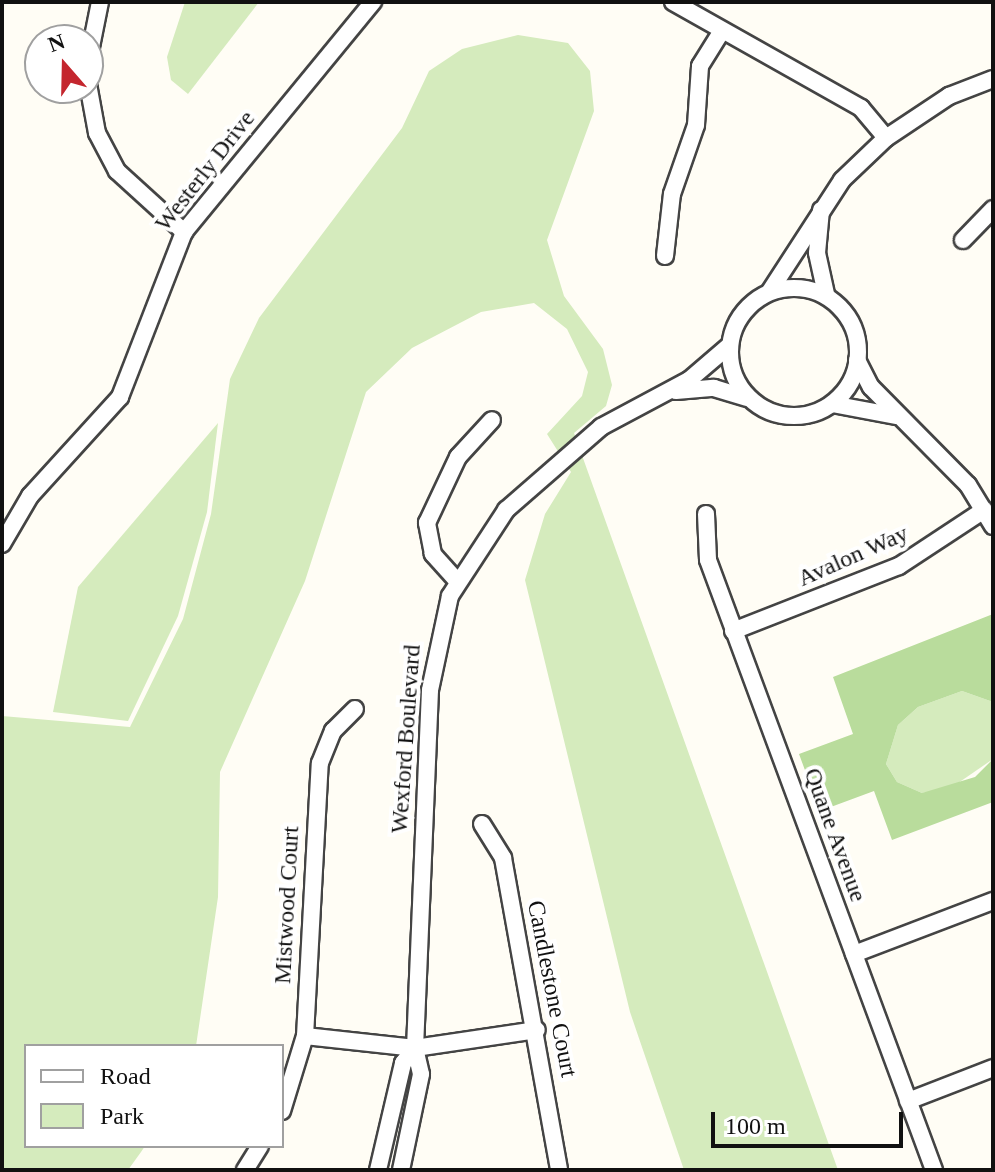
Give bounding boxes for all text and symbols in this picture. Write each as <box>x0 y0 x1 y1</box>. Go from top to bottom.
north arrow <box>24 24 104 104</box>
text: N <box>45 28 68 57</box>
street label: Westerly Drive <box>149 105 261 237</box>
street label: Avalon Way <box>793 519 913 593</box>
street label: Wexford Boulevard <box>385 644 427 834</box>
street label: Quane Avenue <box>797 764 873 906</box>
street label: Mistwood Court <box>268 825 306 985</box>
street label: Candlestone Court <box>521 898 583 1080</box>
legend <box>24 1044 284 1148</box>
text: Road <box>100 1063 151 1089</box>
scale bar <box>715 1096 907 1146</box>
text: Park <box>100 1103 144 1129</box>
text: 100 m <box>725 1113 786 1139</box>

